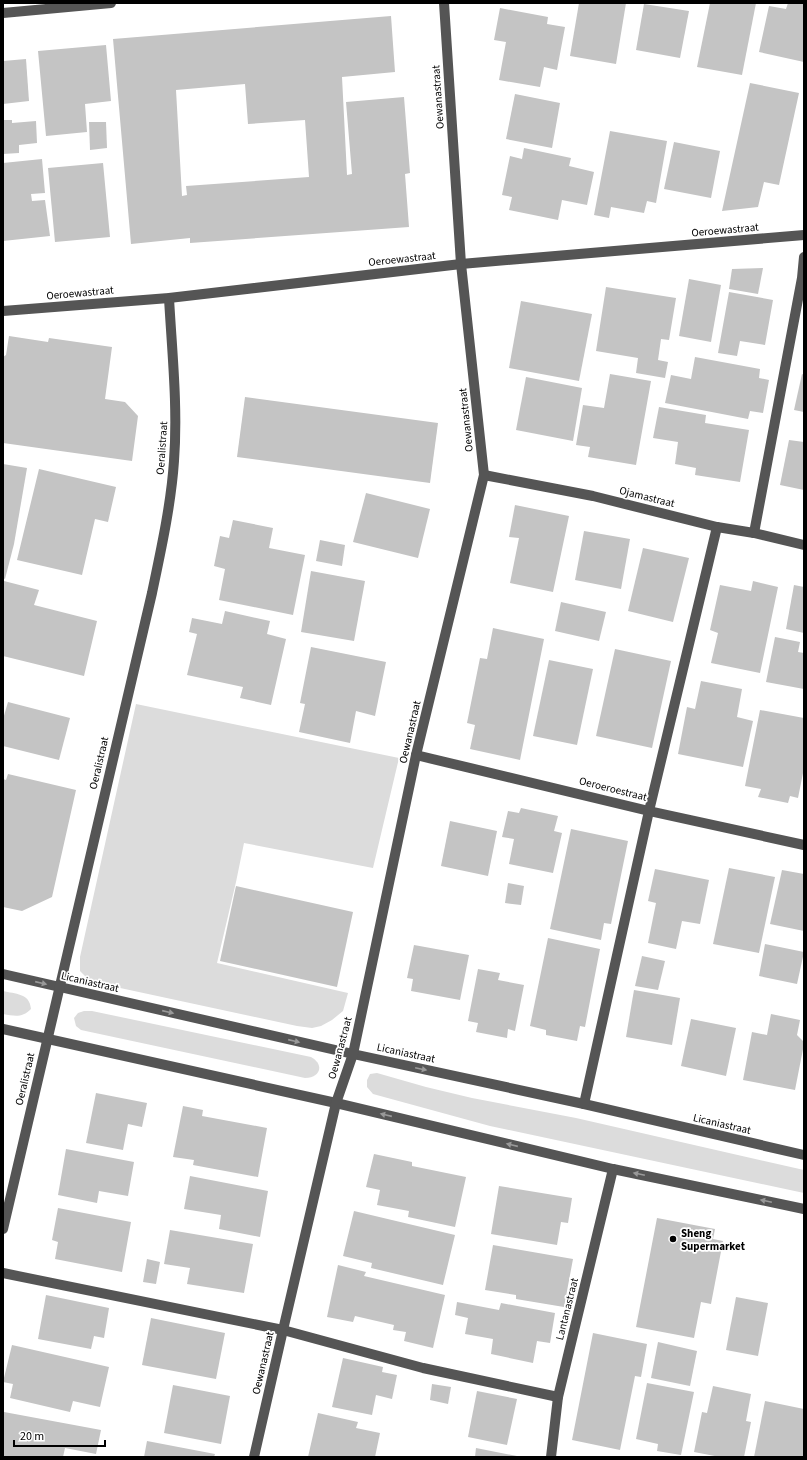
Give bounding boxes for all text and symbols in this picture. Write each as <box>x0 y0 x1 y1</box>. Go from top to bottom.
street label: Oewanastraat <box>428 64 448 129</box>
street label: Oeroewastraat <box>691 220 760 240</box>
street label: Oeroewastraat <box>368 248 437 270</box>
street label: Oeroewastraat <box>46 283 115 303</box>
street label: Oewanastraat <box>455 387 477 453</box>
street label: Oeralistraat <box>153 420 171 475</box>
street label: Ojamastraat <box>618 483 677 511</box>
street label: Oewanastraat <box>395 699 425 765</box>
street label: Oeralistraat <box>86 735 112 791</box>
street label: Oeroeroestraat <box>578 773 649 805</box>
street label: Licaniastraat <box>60 968 121 996</box>
one-way arrow <box>35 980 47 986</box>
one-way arrow <box>162 1009 174 1015</box>
street label: Oewanastraat <box>324 1015 356 1081</box>
one-way arrow <box>289 1038 301 1044</box>
street label: Licaniastraat <box>376 1040 437 1067</box>
street label: Oeralistraat <box>12 1051 38 1107</box>
one-way arrow <box>415 1067 427 1073</box>
street label: Licaniastraat <box>692 1110 753 1138</box>
one-way arrow <box>379 1112 391 1118</box>
one-way arrow <box>506 1141 518 1147</box>
one-way arrow <box>633 1171 645 1177</box>
one-way arrow <box>760 1198 772 1204</box>
place label: Sheng Supermarket <box>681 1226 746 1254</box>
marker: Sheng Supermarket <box>668 1234 678 1244</box>
street label: Lantanastraat <box>552 1276 582 1342</box>
street label: Oewanastraat <box>248 1330 278 1396</box>
scale bar <box>14 1422 105 1448</box>
text: 20 m <box>20 1428 44 1445</box>

